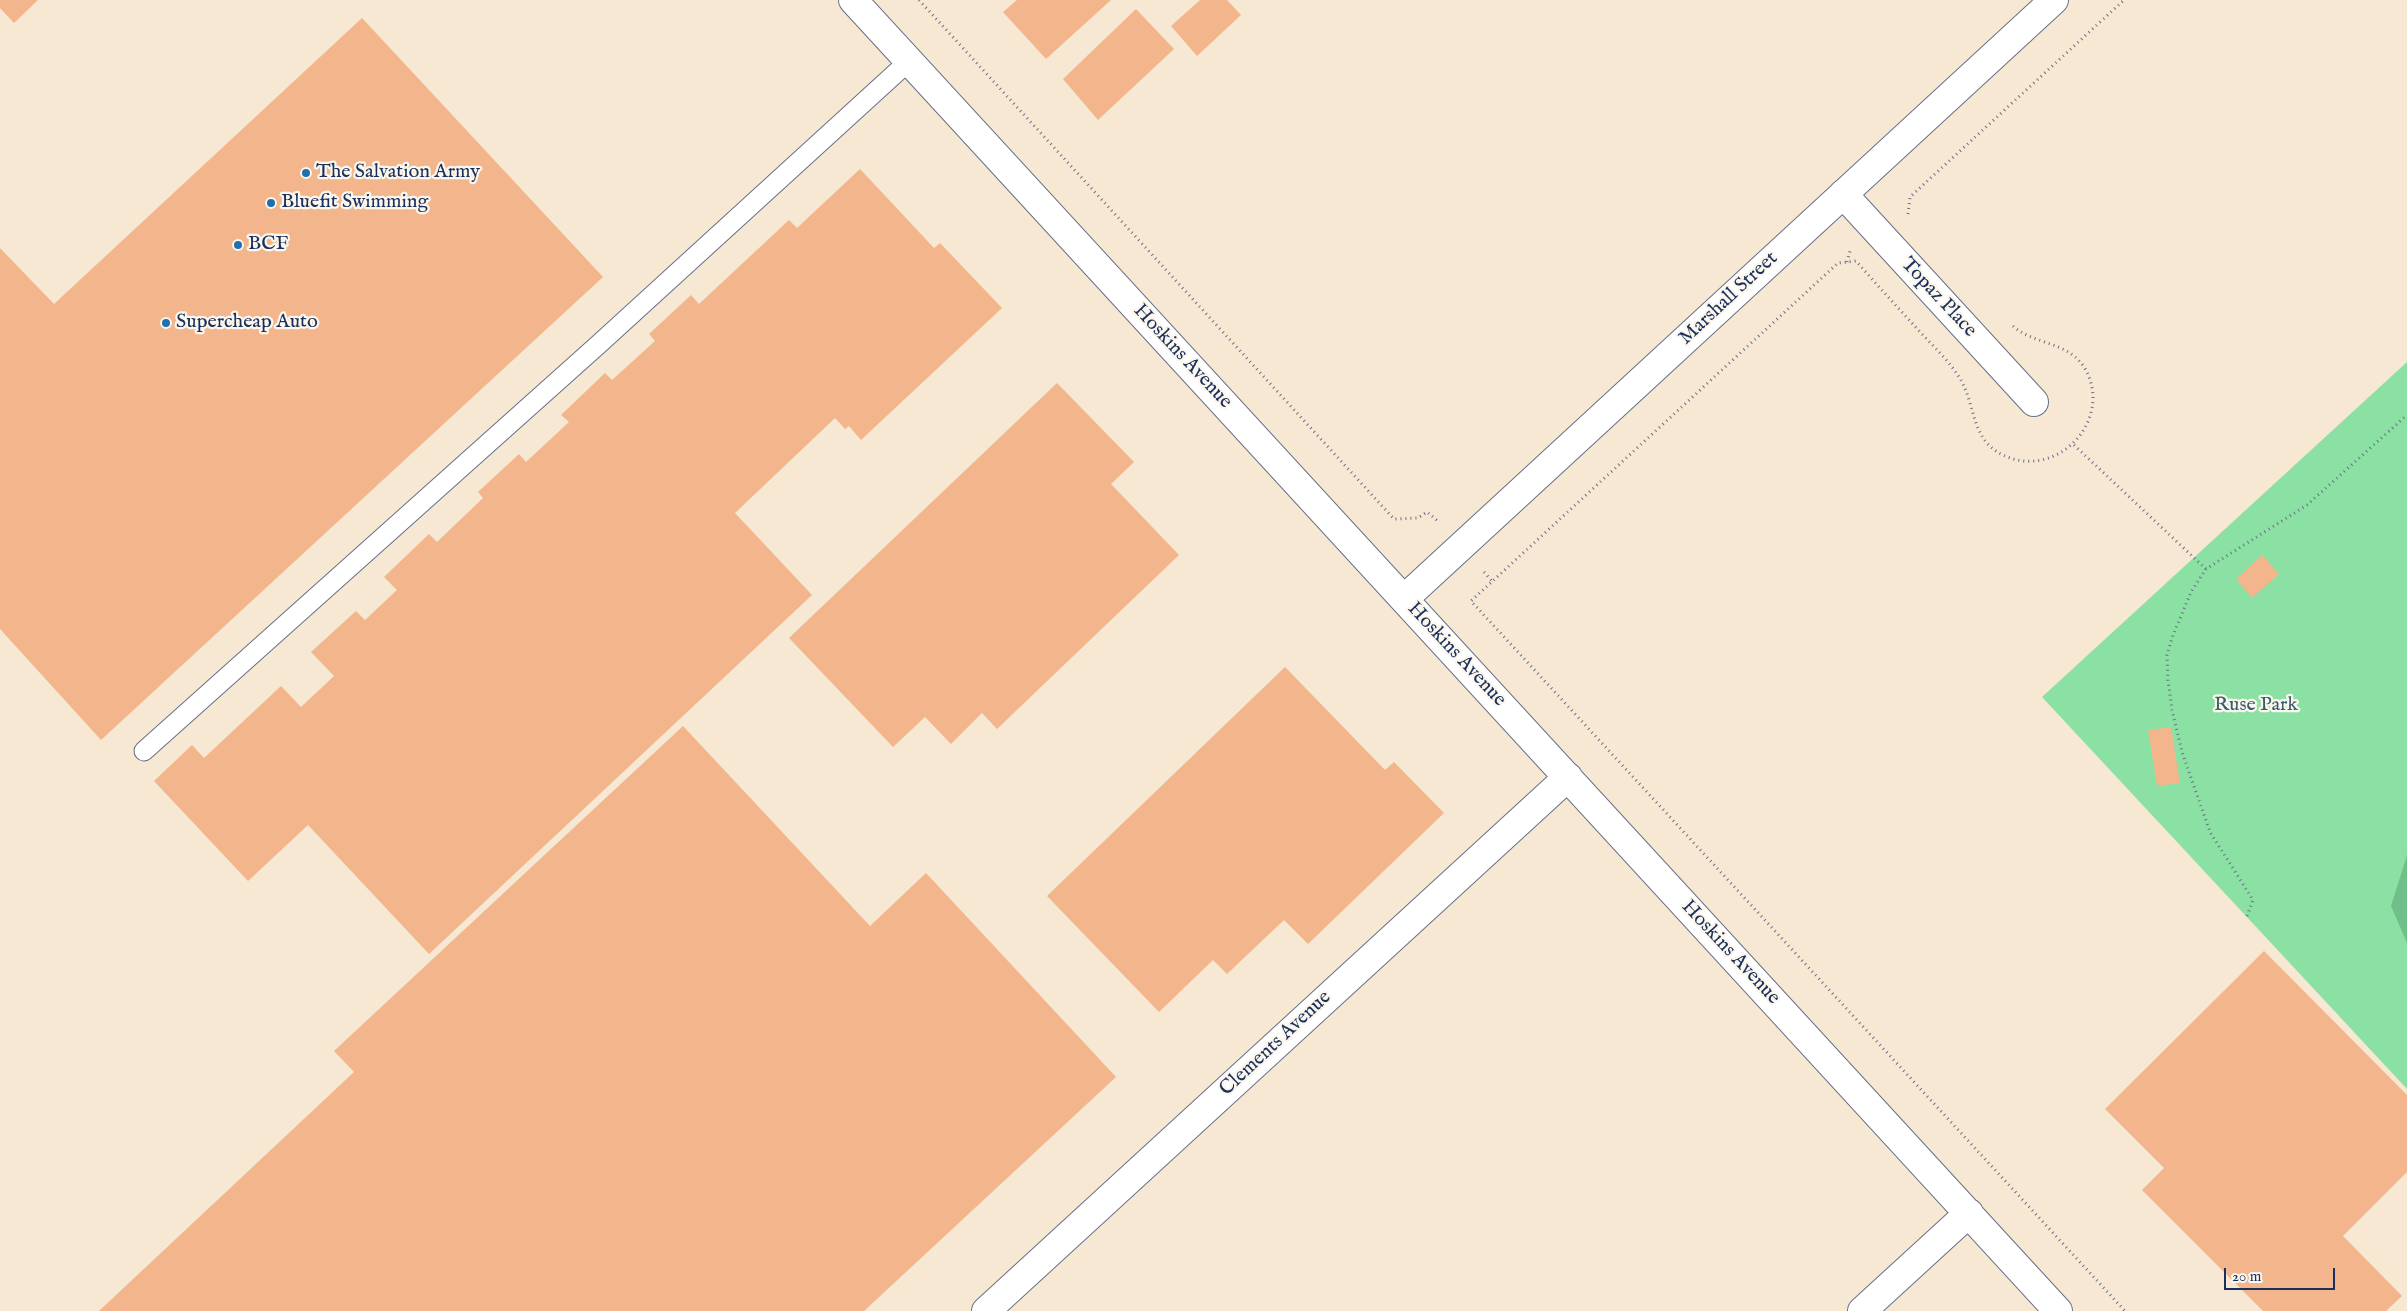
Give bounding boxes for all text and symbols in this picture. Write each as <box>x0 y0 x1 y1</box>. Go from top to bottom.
place label: The Salvation Army <box>316 161 480 185</box>
marker: The Salvation Army <box>300 167 312 179</box>
place label: Bluefit Swimming <box>281 191 428 215</box>
marker: Bluefit Swimming <box>265 197 277 209</box>
place label: BCF <box>248 233 288 257</box>
marker: BCF <box>232 239 244 251</box>
street label: Marshall Street <box>1675 247 1783 351</box>
street label: Topaz Place <box>1895 253 1981 343</box>
street label: Hoskins Avenue <box>1128 300 1236 414</box>
place label: Supercheap Auto <box>176 311 318 335</box>
marker: Supercheap Auto <box>160 317 172 329</box>
street label: Hoskins Avenue <box>1402 598 1510 712</box>
park label: Ruse Park <box>2214 694 2298 718</box>
street label: Hoskins Avenue <box>1676 896 1784 1010</box>
street label: Clements Avenue <box>1215 986 1337 1102</box>
scale bar <box>2227 1258 2338 1290</box>
text: 20 m <box>2232 1267 2261 1286</box>

